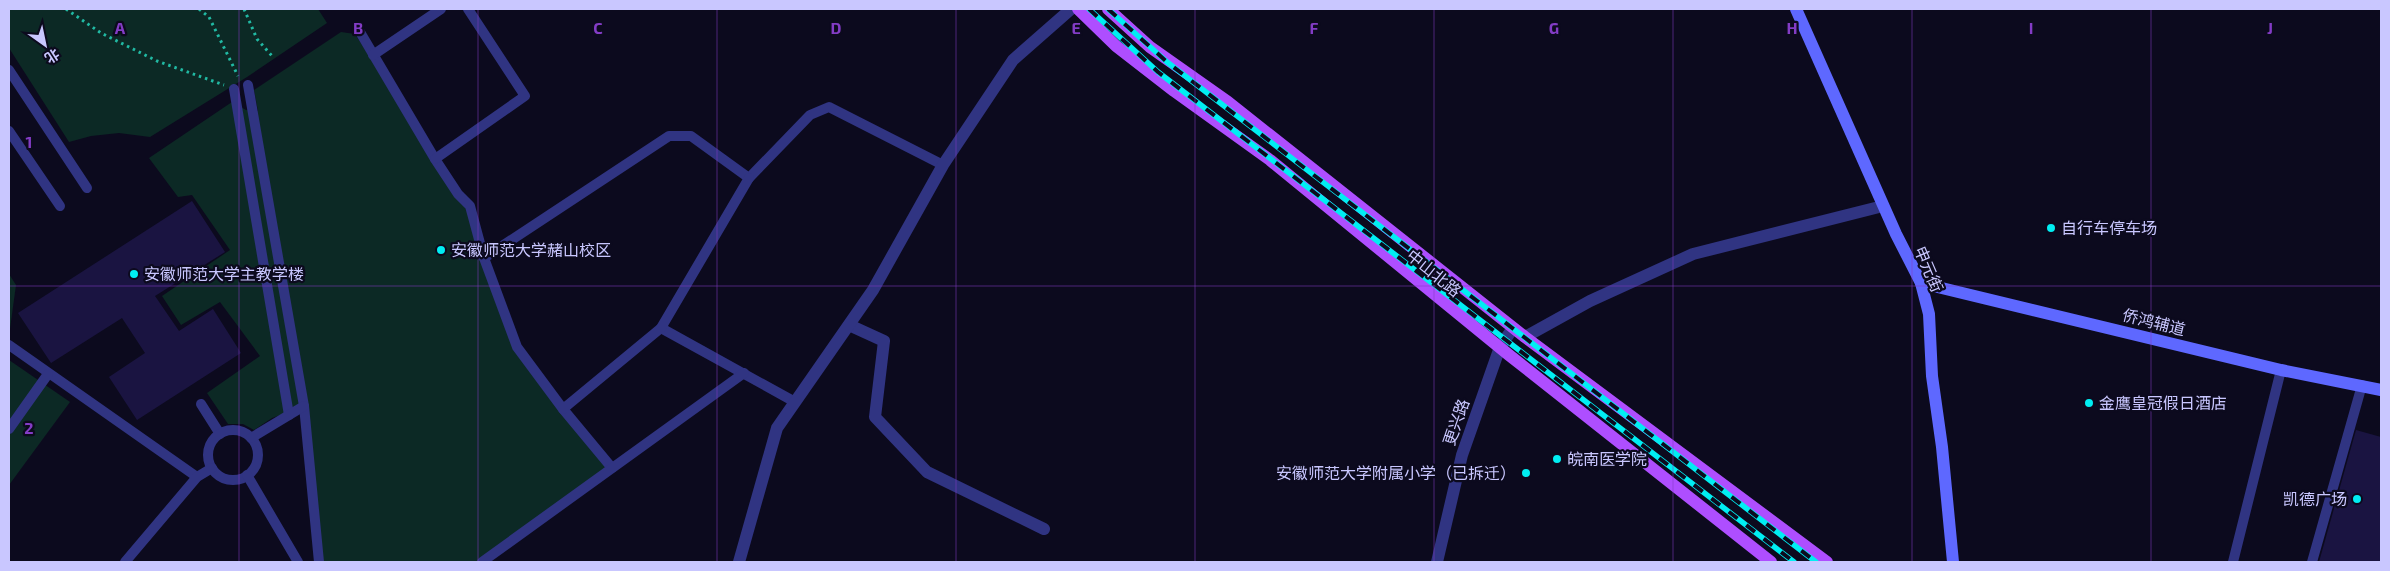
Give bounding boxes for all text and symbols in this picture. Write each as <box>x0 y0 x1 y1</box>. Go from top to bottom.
text: A <box>115 18 126 37</box>
text: B <box>353 18 363 37</box>
text: C <box>593 18 603 37</box>
text: D <box>831 18 842 37</box>
text: E <box>1071 18 1081 37</box>
text: F <box>1310 18 1319 37</box>
text: G <box>1549 18 1559 37</box>
text: H <box>1786 18 1798 37</box>
text: I <box>2029 18 2033 37</box>
text: J <box>2267 18 2273 37</box>
north arrow <box>20 20 70 70</box>
text: 北 <box>42 45 63 67</box>
text: 1 <box>26 132 32 151</box>
place label: 自行车停车场 <box>2061 218 2157 237</box>
marker: 自行车停车场 <box>2045 222 2057 234</box>
place label: 安徽师范大学赭山校区 <box>451 240 611 259</box>
street label: 申元街 <box>1911 243 1948 295</box>
marker: 安徽师范大学赭山校区 <box>435 244 447 256</box>
street label: 中山北路 <box>1403 245 1465 300</box>
place label: 安徽师范大学主教学楼 <box>144 264 304 283</box>
marker: 安徽师范大学主教学楼 <box>128 268 140 280</box>
street label: 侨鸿辅道 <box>2121 305 2187 338</box>
place label: 金鹰皇冠假日酒店 <box>2099 393 2227 412</box>
street label: 更兴路 <box>1439 396 1472 448</box>
marker: 金鹰皇冠假日酒店 <box>2083 397 2095 409</box>
text: 2 <box>24 418 34 437</box>
place label: 皖南医学院 <box>1567 449 1647 468</box>
marker: 皖南医学院 <box>1551 453 1563 465</box>
place label: 安徽师范大学附属小学（已拆迁） <box>1276 463 1516 482</box>
marker: 安徽师范大学附属小学（已拆迁） <box>1520 467 1532 479</box>
place label: 凯德广场 <box>2283 489 2347 508</box>
marker: 凯德广场 <box>2351 493 2363 505</box>

